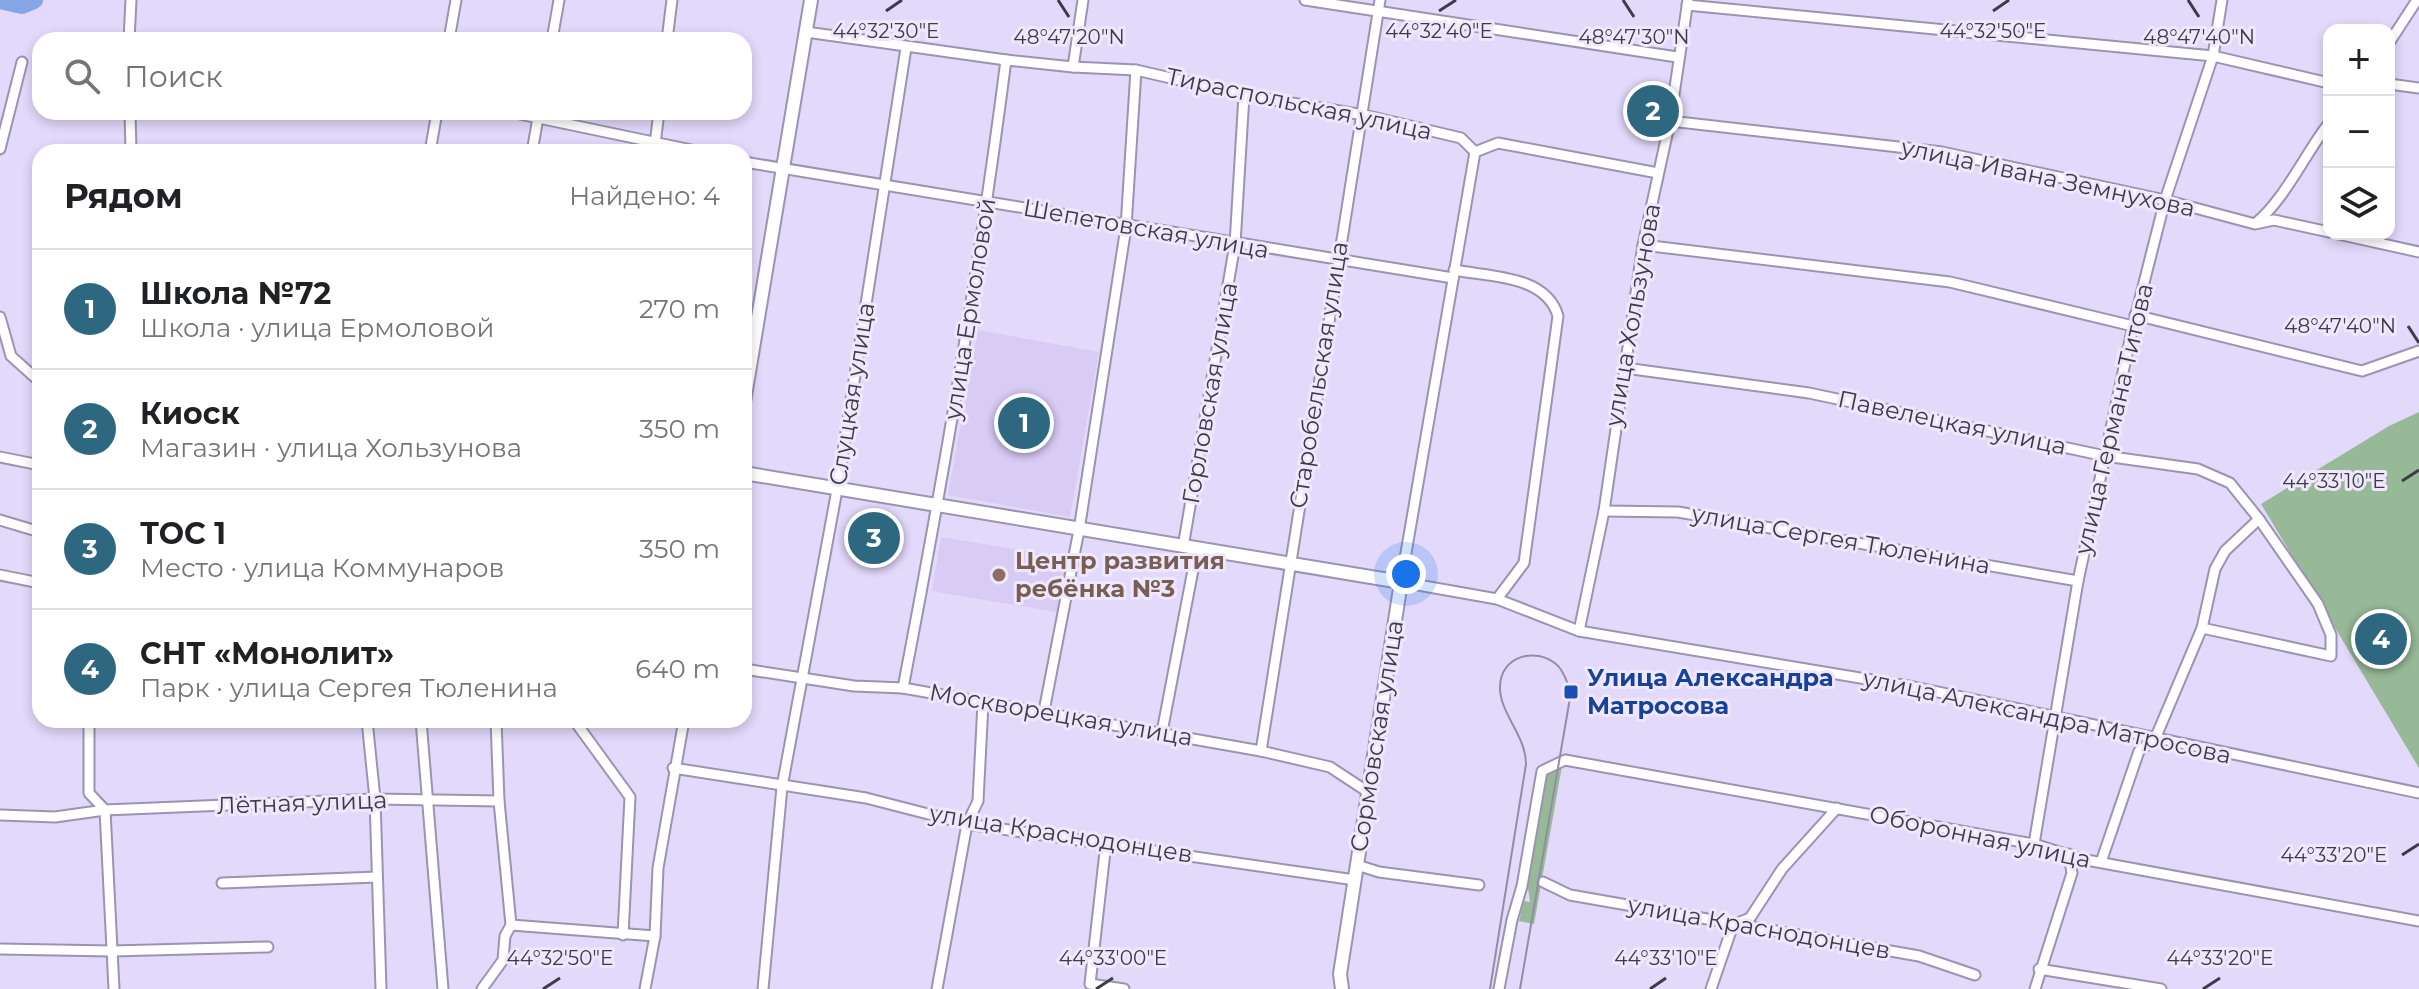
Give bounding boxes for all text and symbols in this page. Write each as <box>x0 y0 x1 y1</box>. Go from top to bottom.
text: 44°32'30"E <box>833 19 940 43</box>
text: 44°32'40"E <box>1385 19 1493 43</box>
text: 44°32'50"E <box>1940 19 2046 43</box>
map controls <box>2323 24 2395 240</box>
button: + <box>2323 24 2395 96</box>
text: 48°47'20"N <box>1013 25 1125 49</box>
text: 48°47'30"N <box>1578 25 1690 49</box>
text: 48°47'40"N <box>2143 25 2255 49</box>
search box <box>32 32 752 120</box>
icon: search <box>60 54 104 98</box>
text: Поиск <box>124 58 223 95</box>
street label: Тираспольская улица <box>1163 61 1435 146</box>
pin: 2 <box>1627 81 1679 141</box>
button: − <box>2323 96 2395 168</box>
street label: улица Ивана Земнухова <box>1897 132 2198 223</box>
button: layers <box>2323 168 2395 240</box>
text: Рядом <box>64 175 183 217</box>
text: Найдено: 4 <box>569 180 720 212</box>
street label: Шепетовская улица <box>1021 193 1271 264</box>
street label: улица Ермоловой <box>937 196 1001 423</box>
street label: улица Хользунова <box>1598 201 1666 430</box>
street label: Старобельская улица <box>1283 239 1354 510</box>
text: Школа №72 <box>140 275 331 312</box>
street label: Горловская улица <box>1176 280 1243 506</box>
street label: улица Германа Титова <box>2068 280 2159 558</box>
text: 1 <box>85 293 95 325</box>
text: 270 m <box>639 293 720 325</box>
street label: Слуцкая улица <box>823 300 880 488</box>
text: Школа · улица Ермоловой <box>140 312 495 344</box>
text: 48°47'40"N <box>2284 314 2396 338</box>
street label: Павелецкая улица <box>1835 384 2069 461</box>
pin: 1 <box>998 393 1050 453</box>
text: Киоск <box>140 395 240 432</box>
text: 2 <box>82 413 98 445</box>
text: 350 m <box>639 413 720 445</box>
text: Магазин · улица Хользунова <box>140 432 522 464</box>
text: 44°33'10"E <box>2282 469 2386 493</box>
street label: улица Сергея Тюленина <box>1689 499 1993 580</box>
pin: 3 <box>848 508 900 568</box>
text: ТОС 1 <box>140 515 226 552</box>
text: 3 <box>82 533 98 565</box>
text: 350 m <box>639 533 720 565</box>
place label: Центр развития ребёнка №3 <box>1015 546 1225 603</box>
text: Место · улица Коммунаров <box>140 552 504 584</box>
your location <box>1386 554 1426 594</box>
marker: Центр развития ребёнка №3 <box>990 566 1008 584</box>
pin: 4 <box>2355 609 2407 669</box>
street label: Сормовская улица <box>1344 618 1409 854</box>
text: СНТ «Монолит» <box>140 635 394 672</box>
text: 4 <box>81 653 99 685</box>
text: 640 m <box>635 653 720 685</box>
place label: Улица Александра Матросова <box>1587 663 1833 720</box>
street label: улица Александра Матросова <box>1859 663 2234 770</box>
text: Парк · улица Сергея Тюленина <box>140 672 558 704</box>
street label: Москворецкая улица <box>927 677 1195 752</box>
marker: Улица Александра Матросова <box>1562 683 1580 701</box>
street label: Лётная улица <box>216 785 388 820</box>
street label: улица Краснодонцев <box>926 798 1195 869</box>
street label: Оборонная улица <box>1867 799 2093 874</box>
text: 44°33'20"E <box>2281 843 2387 867</box>
street label: улица Краснодонцев <box>1625 890 1893 965</box>
text: 44°32'50"E <box>507 946 613 970</box>
text: 44°33'00"E <box>1059 946 1167 970</box>
text: 44°33'10"E <box>1614 946 1718 970</box>
text: 44°33'20"E <box>2167 946 2273 970</box>

